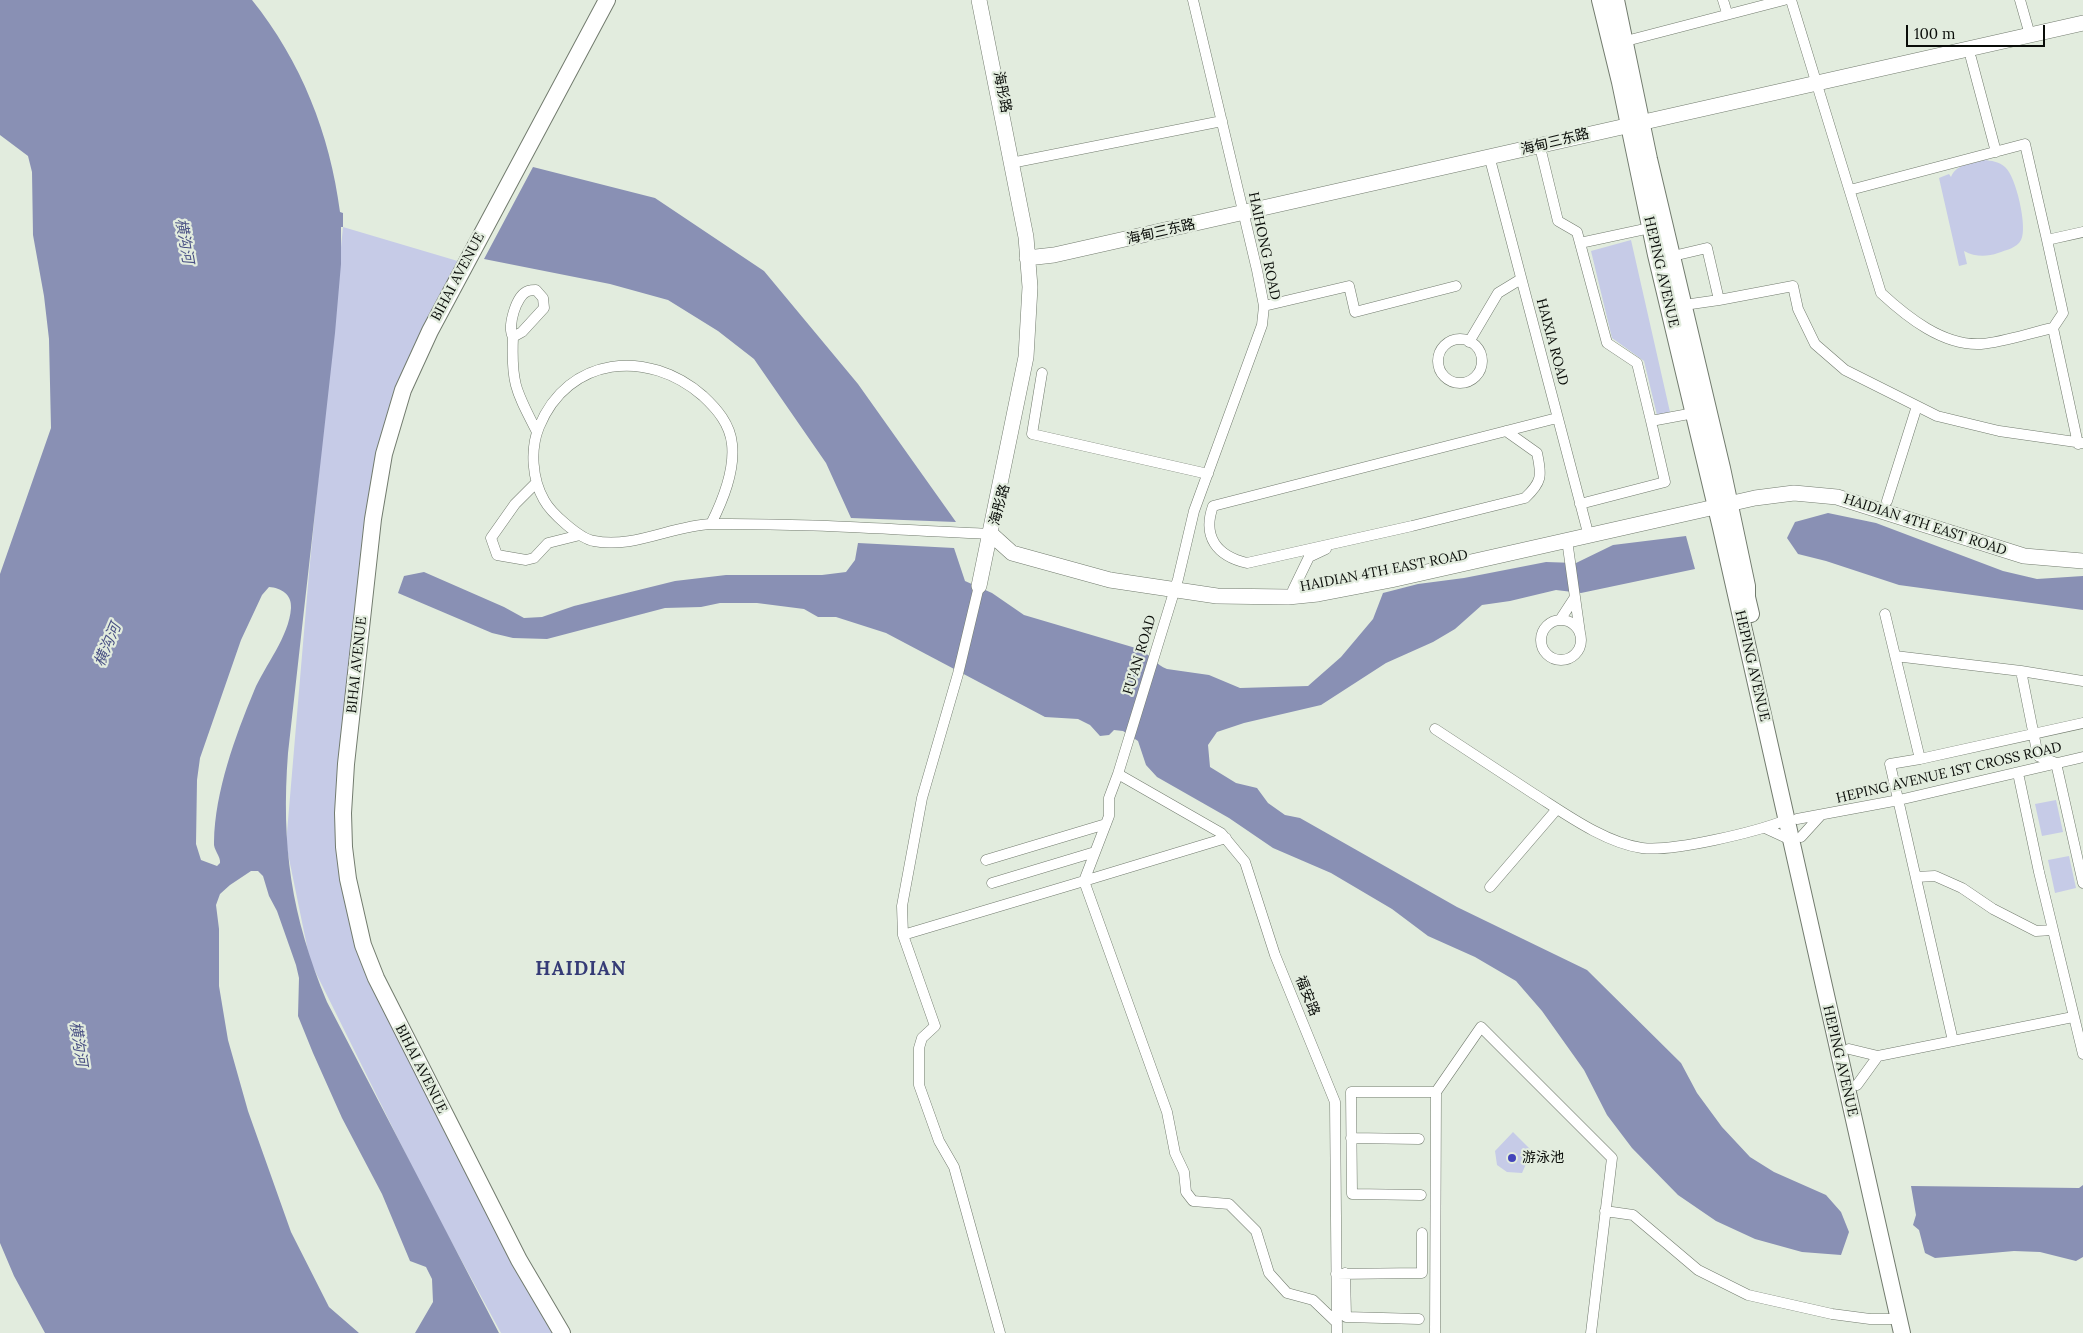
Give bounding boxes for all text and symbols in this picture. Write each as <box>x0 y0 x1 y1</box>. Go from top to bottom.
scale bar <box>1908 15 2047 47</box>
text: 100 m <box>1914 24 1955 43</box>
street label: 海彤路 <box>990 70 1014 114</box>
street label: 海甸三东路 <box>1519 125 1591 159</box>
street label: HAIHONG ROAD <box>1244 190 1284 302</box>
street label: HEPING AVENUE <box>1640 215 1682 329</box>
street label: 海甸三东路 <box>1125 216 1197 248</box>
water label: 横沟河 <box>171 217 197 265</box>
street label: BIHAI AVENUE <box>428 230 488 324</box>
street label: HAIXIA ROAD <box>1532 297 1572 387</box>
street label: 海彤路 <box>986 483 1014 527</box>
street label: HAIDIAN 4TH EAST ROAD <box>1841 491 2009 559</box>
street label: HAIDIAN 4TH EAST ROAD <box>1299 546 1469 596</box>
street label: HEPING AVENUE <box>1731 609 1773 723</box>
street label: FU'AN ROAD <box>1120 613 1160 697</box>
street label: BIHAI AVENUE <box>344 616 370 714</box>
water label: 横沟河 <box>91 621 125 669</box>
street label: HEPING AVENUE 1ST CROSS ROAD <box>1834 739 2064 807</box>
district label: HAIDIAN <box>534 959 628 981</box>
street label: 福安路 <box>1291 973 1323 1019</box>
street label: HEPING AVENUE <box>1819 1004 1861 1118</box>
water label: 横沟河 <box>66 1020 90 1068</box>
street label: BIHAI AVENUE <box>391 1022 451 1116</box>
place label: 游泳池 <box>1522 1150 1564 1166</box>
marker: 游泳池 <box>1506 1152 1518 1164</box>

